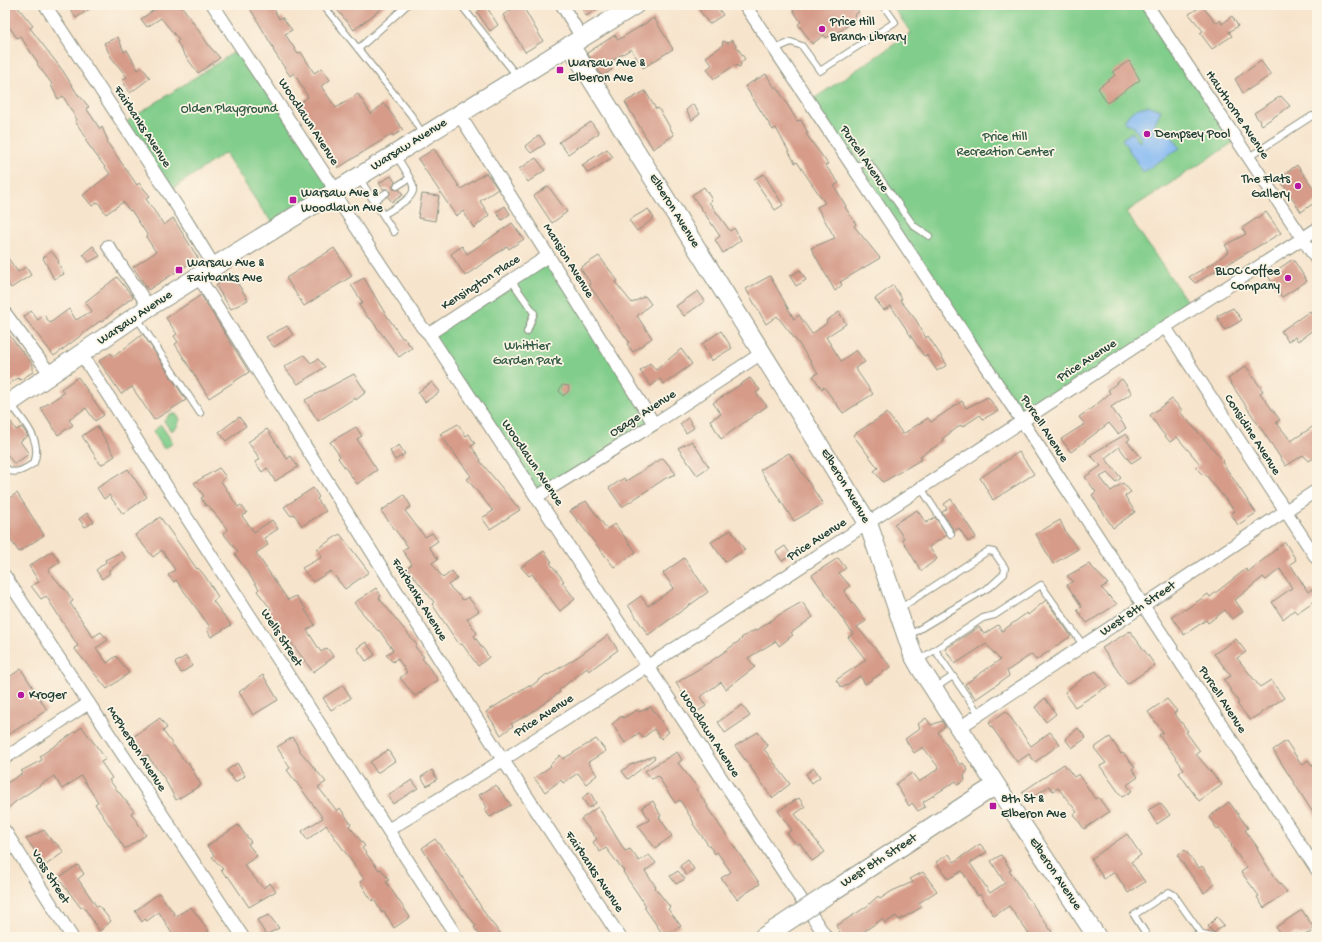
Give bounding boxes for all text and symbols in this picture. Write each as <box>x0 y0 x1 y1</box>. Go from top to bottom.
place label: Price Hill Branch Library <box>829 15 907 45</box>
marker: Price Hill Branch Library <box>817 24 827 34</box>
place label: Warsaw Ave & Elberon Ave <box>568 56 645 86</box>
marker: Warsaw Ave & Elberon Ave <box>555 65 565 75</box>
street label: Hawthorne Avenue <box>1202 68 1272 162</box>
street label: Woodlawn Avenue <box>274 76 342 169</box>
street label: Fairbanks Avenue <box>109 83 174 171</box>
park label: Olden Playground <box>181 102 279 117</box>
street label: Warsaw Avenue <box>368 115 450 174</box>
street label: Purcell Avenue <box>836 122 892 195</box>
place label: Dempsey Pool <box>1154 127 1230 142</box>
marker: Dempsey Pool <box>1142 129 1152 139</box>
park label: Price Hill Recreation Center <box>956 130 1055 160</box>
street label: Elberon Avenue <box>645 171 703 251</box>
place label: The Flats Gallery <box>1240 172 1291 202</box>
marker: The Flats Gallery <box>1293 181 1303 191</box>
place label: Warsaw Ave & Woodlawn Ave <box>301 186 383 216</box>
marker: Warsaw Ave & Woodlawn Ave <box>288 195 298 205</box>
street label: Mansion Avenue <box>539 221 597 301</box>
street label: Kensington Place <box>439 252 523 314</box>
place label: Warsaw Ave & Fairbanks Ave <box>186 256 264 286</box>
place label: BLOC Coffee Company <box>1214 264 1281 294</box>
marker: Warsaw Ave & Fairbanks Ave <box>174 265 184 275</box>
marker: BLOC Coffee Company <box>1283 273 1293 283</box>
street label: Warsaw Avenue <box>95 287 176 349</box>
street label: Price Avenue <box>1054 336 1120 386</box>
park label: Whittier Garden Park <box>493 339 562 369</box>
street label: Osage Avenue <box>607 387 679 441</box>
street label: Purcell Avenue <box>1016 392 1071 466</box>
street label: Considine Avenue <box>1220 392 1284 478</box>
street label: Woodlawn Avenue <box>498 417 567 509</box>
street label: Elberon Avenue <box>817 446 873 526</box>
street label: Price Avenue <box>784 515 850 565</box>
street label: Fairbanks Avenue <box>387 555 451 644</box>
street label: West 8th Street <box>1097 577 1180 640</box>
street label: Wells Street <box>257 606 306 671</box>
street label: Purcell Avenue <box>1194 663 1249 737</box>
place label: Kroger <box>29 688 68 703</box>
street label: Woodlawn Avenue <box>675 688 743 781</box>
marker: Kroger <box>16 690 26 700</box>
street label: Price Avenue <box>511 691 577 741</box>
street label: McPherson Avenue <box>103 703 169 795</box>
place label: 8th St & Elberon Ave <box>1001 792 1067 822</box>
marker: 8th St & Elberon Ave <box>988 801 998 811</box>
street label: Fairbanks Avenue <box>561 828 627 916</box>
street label: West 8th Street <box>838 830 921 891</box>
street label: Elberon Avenue <box>1025 835 1085 913</box>
street label: Voss Street <box>27 846 73 908</box>

